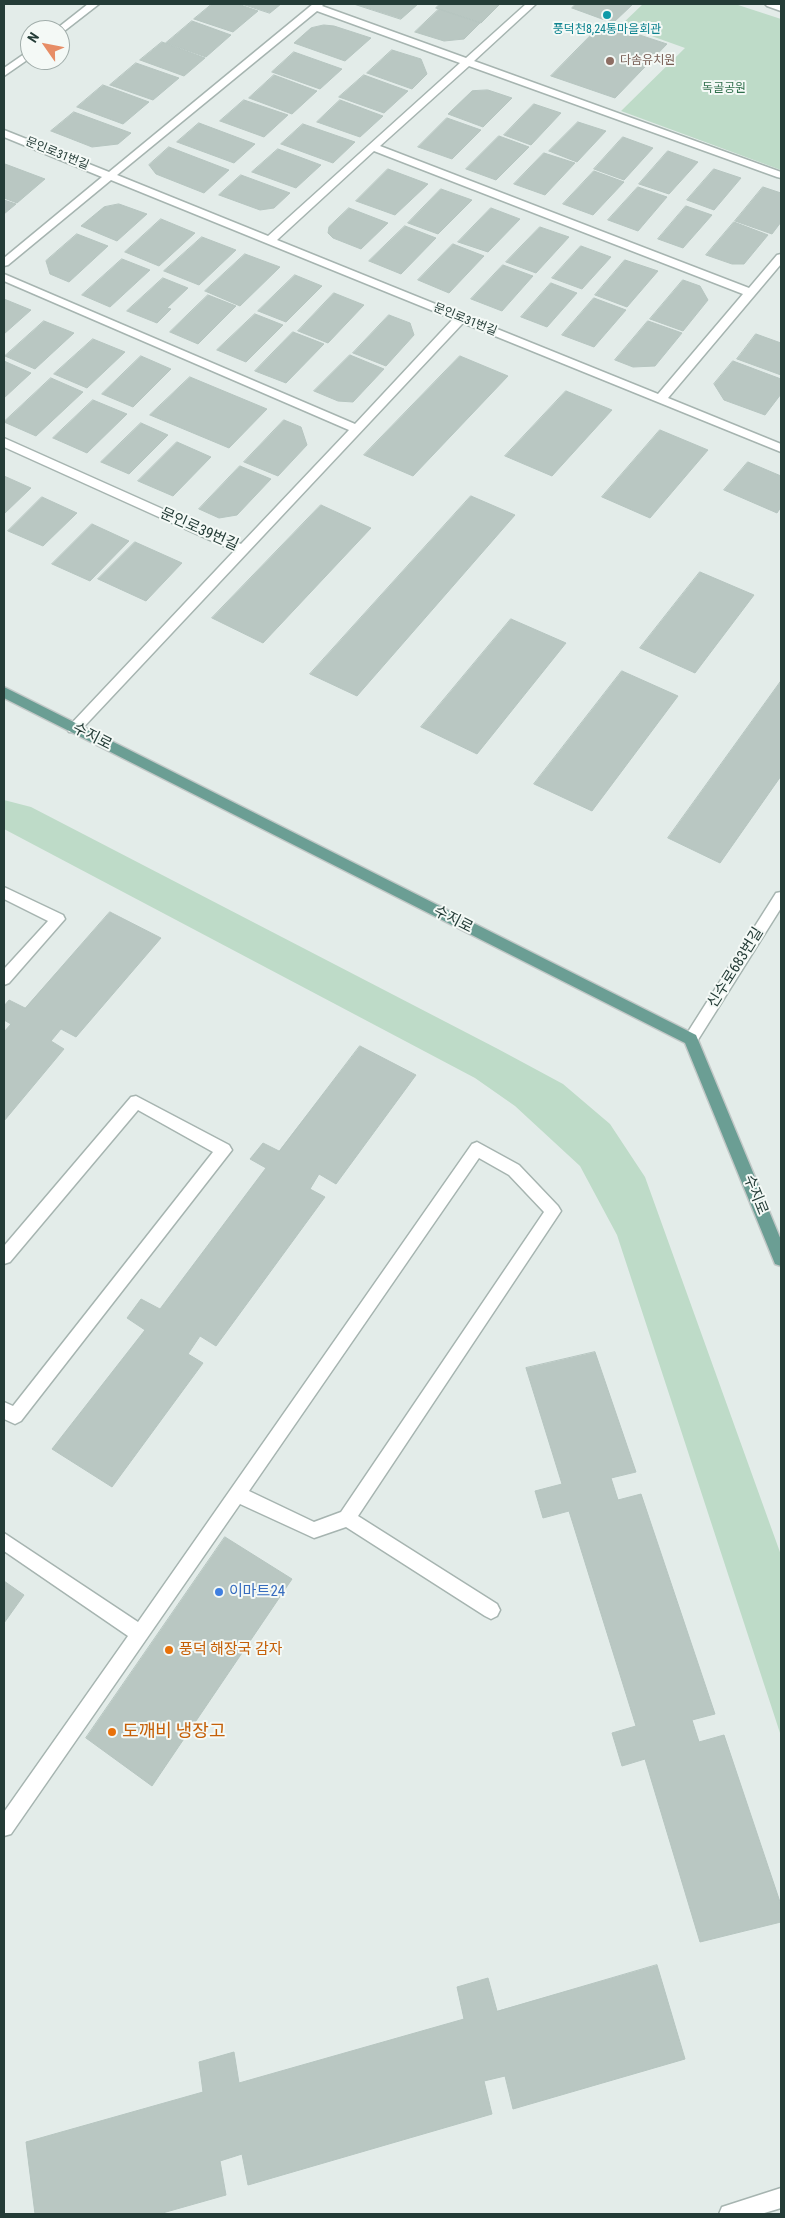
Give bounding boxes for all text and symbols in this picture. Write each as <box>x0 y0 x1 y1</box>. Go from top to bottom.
marker: 풍덕천8,24통마을회관 <box>601 9 613 21</box>
north arrow <box>20 20 70 70</box>
place label: 풍덕천8,24통마을회관 <box>553 23 661 37</box>
text: N <box>24 29 42 45</box>
place label: 다솜유치원 <box>620 54 675 68</box>
marker: 다솜유치원 <box>604 55 616 67</box>
park label: 독골공원 <box>702 82 746 96</box>
street label: 문인로31번길 <box>23 135 91 173</box>
street label: 문인로31번길 <box>431 301 499 339</box>
street label: 문인로39번길 <box>157 505 241 555</box>
street label: 수지로 <box>69 720 115 754</box>
street label: 수지로 <box>430 903 476 937</box>
street label: 신수로683번길 <box>704 925 768 1011</box>
street label: 수지로 <box>739 1172 771 1218</box>
place label: 이마트24 <box>229 1583 285 1601</box>
marker: 이마트24 <box>213 1586 225 1598</box>
place label: 풍덕 해장국 감자 <box>179 1641 282 1659</box>
marker: 풍덕 해장국 감자 <box>163 1644 175 1656</box>
place label: 도깨비 냉장고 <box>122 1721 225 1743</box>
marker: 도깨비 냉장고 <box>106 1726 118 1738</box>

